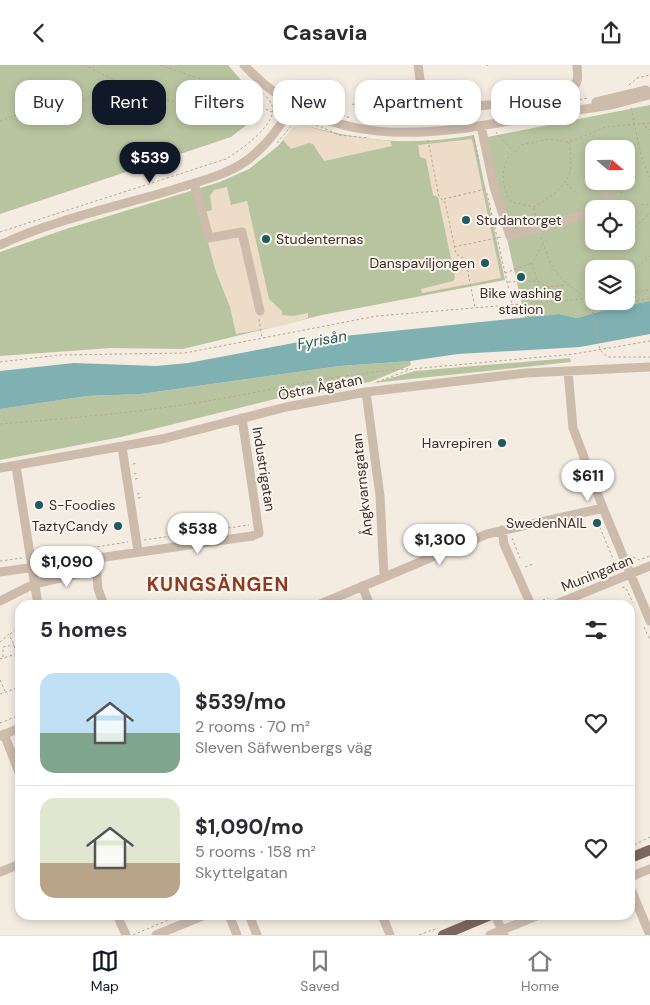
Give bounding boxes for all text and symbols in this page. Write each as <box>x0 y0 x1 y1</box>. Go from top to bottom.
text: Casavia <box>283 18 367 47</box>
icon: back <box>25 19 53 47</box>
icon: share <box>597 19 625 47</box>
chip: Buy <box>15 80 82 125</box>
chip: Rent <box>92 80 166 125</box>
chip: Filters <box>176 80 263 125</box>
chip: New <box>273 80 345 125</box>
chip: Apartment <box>355 80 481 125</box>
chip: House <box>491 80 580 125</box>
north arrow <box>585 140 635 190</box>
map controls <box>585 140 635 310</box>
pin: $539 <box>120 141 180 184</box>
text: $539 <box>130 147 170 168</box>
button: locate <box>585 200 635 250</box>
place label: Studantorget <box>476 211 561 229</box>
marker: Studantorget <box>460 214 472 226</box>
place label: Studenternas <box>276 230 364 248</box>
marker: Studenternas <box>260 233 272 245</box>
place label: Danspaviljongen <box>369 254 475 272</box>
marker: Danspaviljongen <box>479 257 491 269</box>
button: layers <box>585 260 635 310</box>
marker: Bike washing station <box>515 271 527 283</box>
place label: Bike washing station <box>480 284 562 318</box>
water label: Fyrisån <box>296 326 349 354</box>
street label: Östra Ågatan <box>276 370 364 404</box>
street label: Industrigatan <box>248 425 280 513</box>
street label: Ångkvarnsgatan <box>348 433 376 537</box>
place label: Havrepiren <box>422 434 492 452</box>
marker: Havrepiren <box>496 437 508 449</box>
pin: $611 <box>558 459 618 502</box>
text: $611 <box>572 465 604 486</box>
place label: S-Foodies <box>49 496 116 514</box>
marker: S-Foodies <box>33 499 45 511</box>
pin: $538 <box>168 513 228 555</box>
place label: SwedenNAIL <box>506 514 587 532</box>
place label: TaztyCandy <box>32 517 108 535</box>
marker: SwedenNAIL <box>591 517 603 529</box>
text: $538 <box>178 518 218 539</box>
marker: TaztyCandy <box>112 520 124 532</box>
pin: $1,300 <box>399 523 481 566</box>
text: $1,300 <box>414 529 466 550</box>
pin: $1,090 <box>26 545 108 588</box>
street label: Muningatan <box>559 550 635 596</box>
text: $1,090 <box>41 551 93 572</box>
district label: KUNGSÄNGEN <box>147 572 289 597</box>
text: 5 homes <box>40 616 127 644</box>
icon: filters <box>582 616 610 644</box>
text: $539/mo <box>195 688 286 716</box>
icon: home <box>80 693 140 753</box>
icon: heart <box>582 709 610 737</box>
text: 2 rooms · 70 m² <box>195 716 310 737</box>
text: Sleven Säfwenbergs väg <box>195 737 373 758</box>
text: $1,090/mo <box>195 813 304 841</box>
icon: home <box>80 818 140 878</box>
icon: heart <box>582 834 610 862</box>
text: 5 rooms · 158 m² <box>195 841 316 862</box>
text: Skyttelgatan <box>195 862 288 883</box>
tab: Map <box>91 947 119 995</box>
tab: Saved <box>300 947 340 995</box>
tab: Home <box>521 947 559 995</box>

